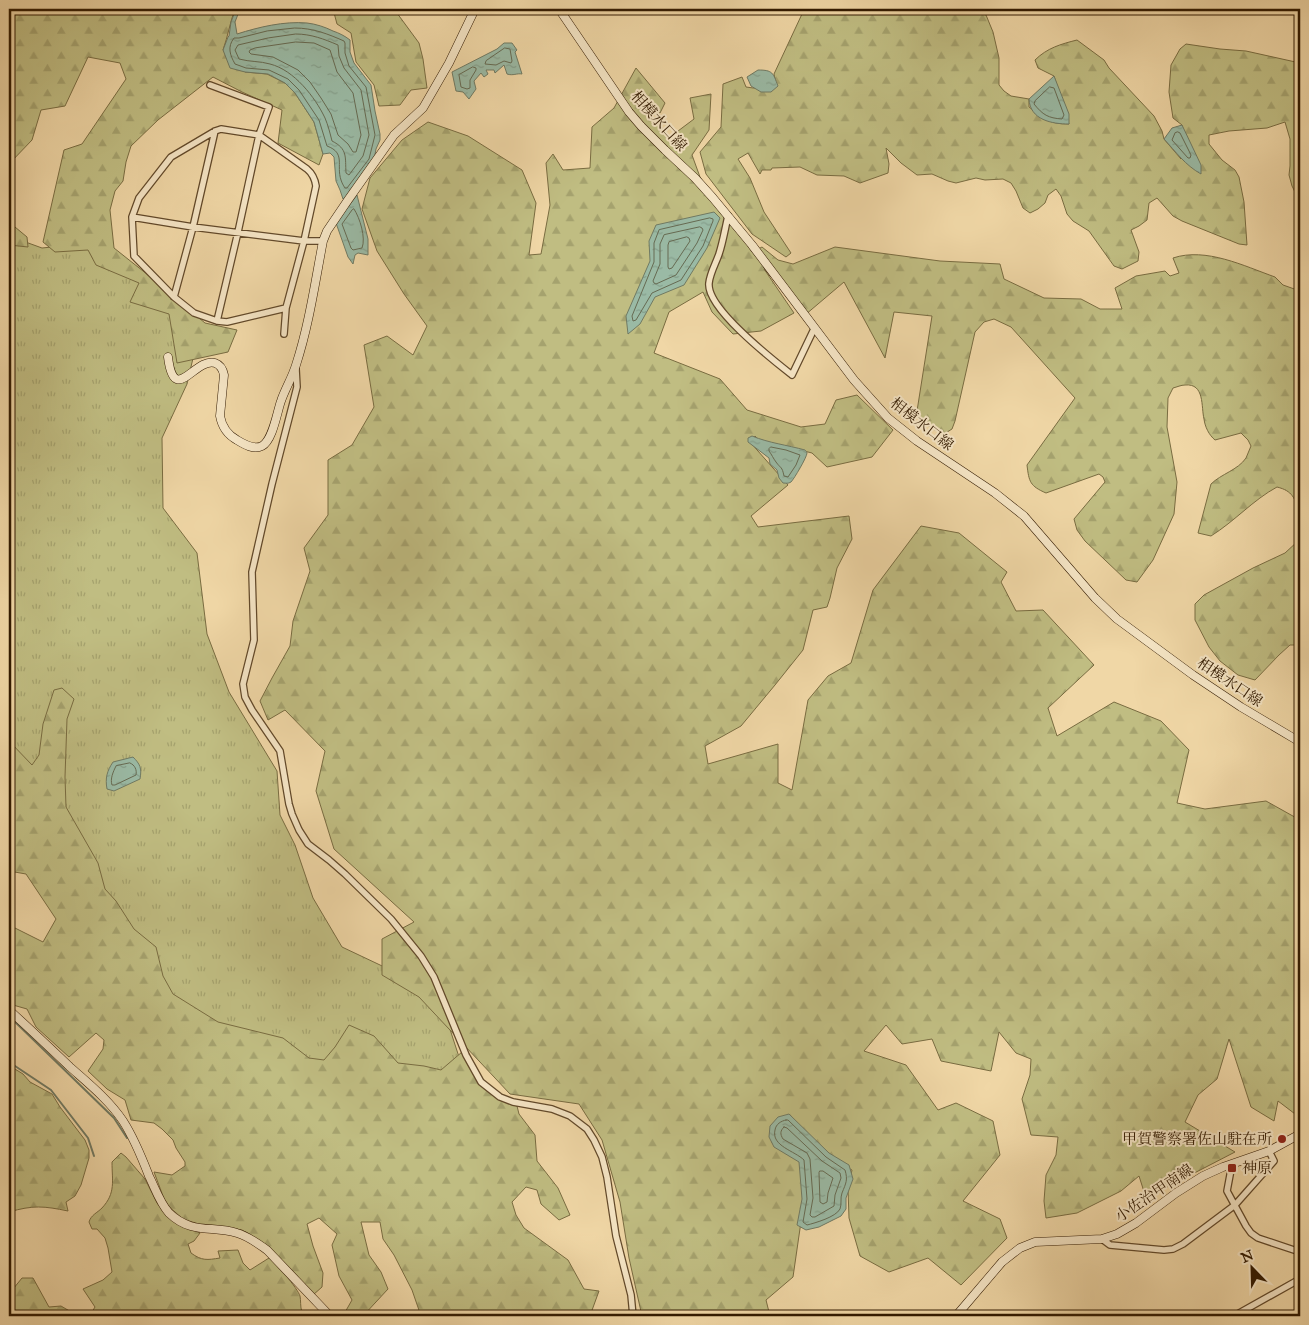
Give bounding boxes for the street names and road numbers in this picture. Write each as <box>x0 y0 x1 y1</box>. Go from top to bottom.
street label: 相模水口線 <box>627 87 691 155</box>
street label: 相模水口線 <box>887 394 957 454</box>
street label: 相模水口線 <box>1194 654 1266 710</box>
street label: 小佐治甲南線 <box>1112 1160 1196 1226</box>

